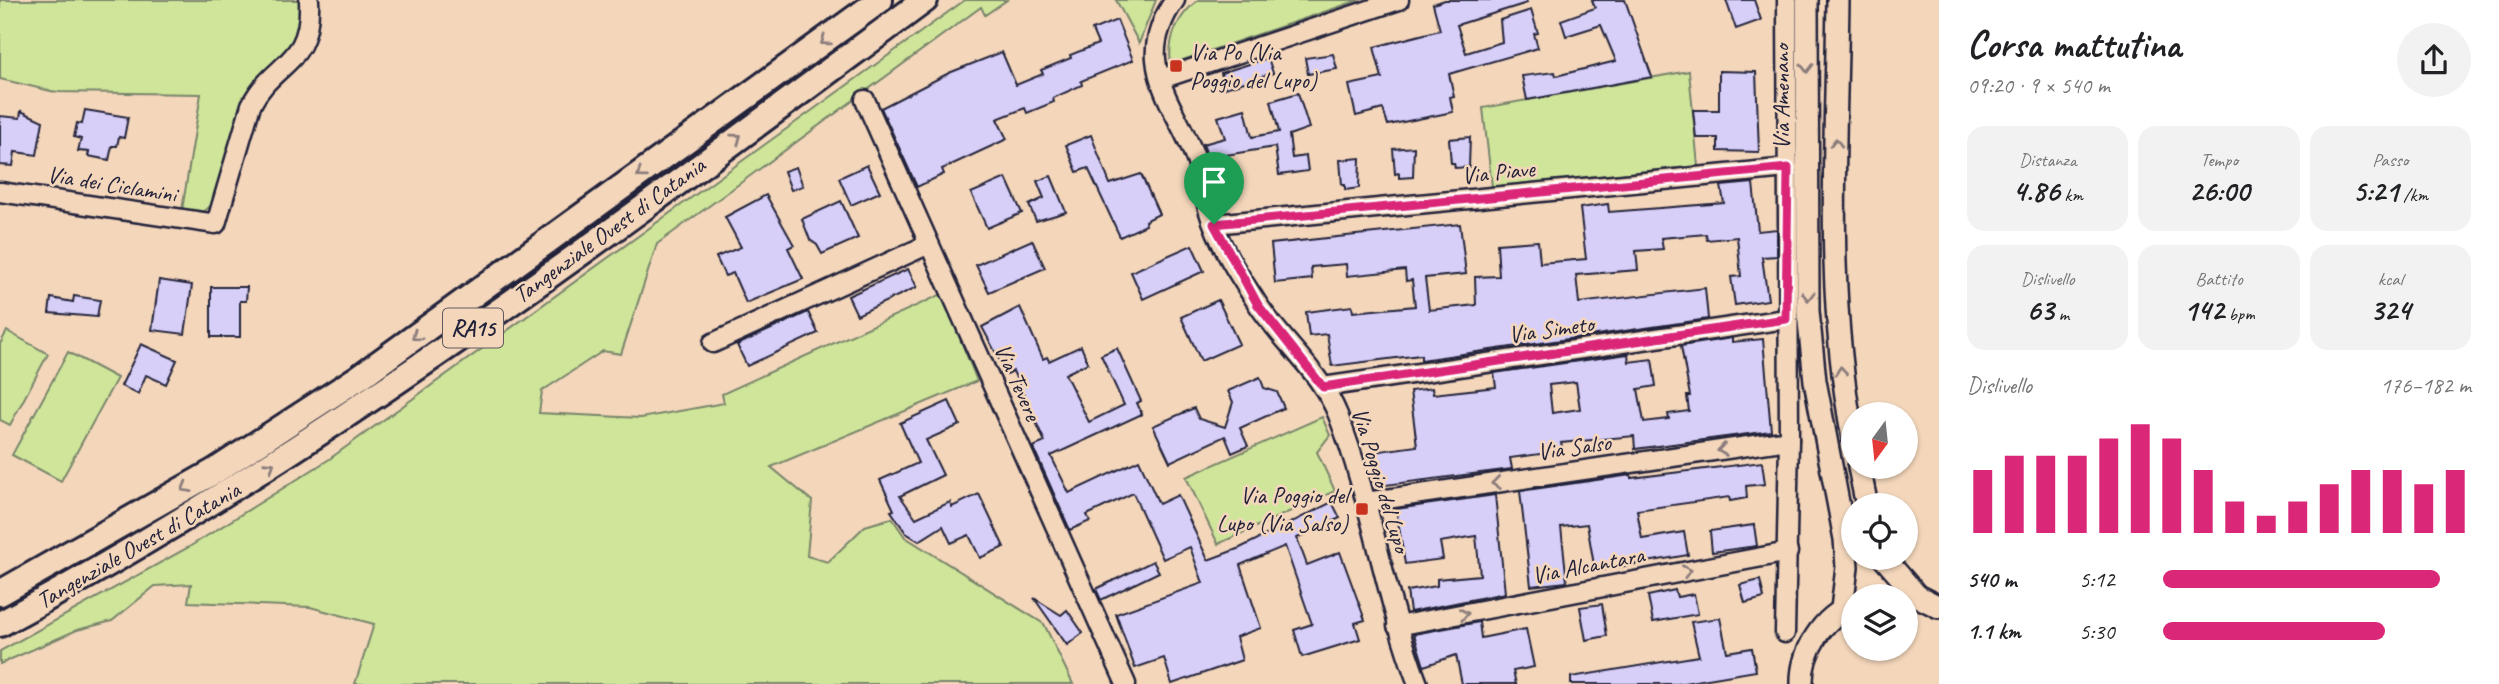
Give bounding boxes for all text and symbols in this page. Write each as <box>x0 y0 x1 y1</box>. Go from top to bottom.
text: Corsa mattutina <box>1967 21 2181 68</box>
button: share <box>2397 23 2471 97</box>
one-way arrow <box>820 32 832 45</box>
place label: Via Po (Via Poggio del Lupo) <box>1190 37 1318 95</box>
street label: Via Amenano <box>1766 42 1796 150</box>
marker: Via Po (Via Poggio del Lupo) <box>1168 58 1184 74</box>
one-way arrow <box>1799 63 1815 74</box>
text: 09:20 · 9 × 540 m <box>1967 71 2110 100</box>
one-way arrow <box>729 134 742 146</box>
one-way arrow <box>1828 138 1844 148</box>
text: Distanza <box>2019 148 2076 172</box>
text: Tempo <box>2200 148 2238 172</box>
text: Passo <box>2372 148 2408 172</box>
street label: Tangenziale Ovest di Catania <box>507 149 712 310</box>
pin <box>1184 152 1244 224</box>
street label: Via Piave <box>1460 153 1538 191</box>
street label: Via dei Ciclamini <box>45 159 181 209</box>
icon: arrive <box>1195 163 1233 201</box>
one-way arrow <box>636 166 649 178</box>
text: 4.86 <box>2013 172 2060 210</box>
text: 26:00 <box>2189 172 2249 210</box>
text: 5:21 <box>2353 172 2399 210</box>
text: km <box>2060 183 2083 207</box>
text: /km <box>2399 183 2428 207</box>
text: Dislivello <box>2021 267 2074 291</box>
text: Battito <box>2195 267 2243 291</box>
text: kcal <box>2378 267 2403 291</box>
one-way arrow <box>1800 291 1816 301</box>
text: 63 <box>2026 291 2054 329</box>
text: 142 <box>2183 291 2224 329</box>
text: 324 <box>2370 291 2411 329</box>
text: m <box>2054 302 2069 326</box>
text: bpm <box>2224 302 2255 326</box>
road number: RA15 <box>443 308 503 348</box>
street label: Via Simeto <box>1507 308 1598 350</box>
one-way arrow <box>412 328 424 340</box>
street label: Via Tevere <box>988 339 1049 427</box>
one-way arrow <box>1834 365 1849 376</box>
text: Dislivello <box>1967 371 2032 400</box>
text: 176–182 m <box>2380 371 2471 400</box>
north arrow <box>1841 402 1918 480</box>
map controls <box>1841 402 1918 661</box>
street label: Via Poggio del Lupo <box>1345 404 1418 558</box>
street label: Via Salso <box>1535 427 1614 467</box>
one-way arrow <box>1716 442 1727 457</box>
one-way arrow <box>262 462 275 475</box>
street label: Tangenziale Ovest di Catania <box>31 474 246 616</box>
one-way arrow <box>1491 475 1502 490</box>
one-way arrow <box>180 480 193 493</box>
place label: Via Poggio del Lupo (Via Salso) <box>1217 480 1352 538</box>
button: locate <box>1841 493 1918 570</box>
marker: Via Poggio del Lupo (Via Salso) <box>1354 501 1370 517</box>
street label: Via Alcantara <box>1529 539 1648 591</box>
one-way arrow <box>1681 564 1693 579</box>
text: 540 m <box>1967 565 2016 594</box>
text: 5:12 <box>2079 565 2115 594</box>
button: layers <box>1841 584 1918 661</box>
one-way arrow <box>1458 607 1470 622</box>
text: 1.1 km <box>1967 617 2021 646</box>
text: 5:30 <box>2079 617 2115 646</box>

